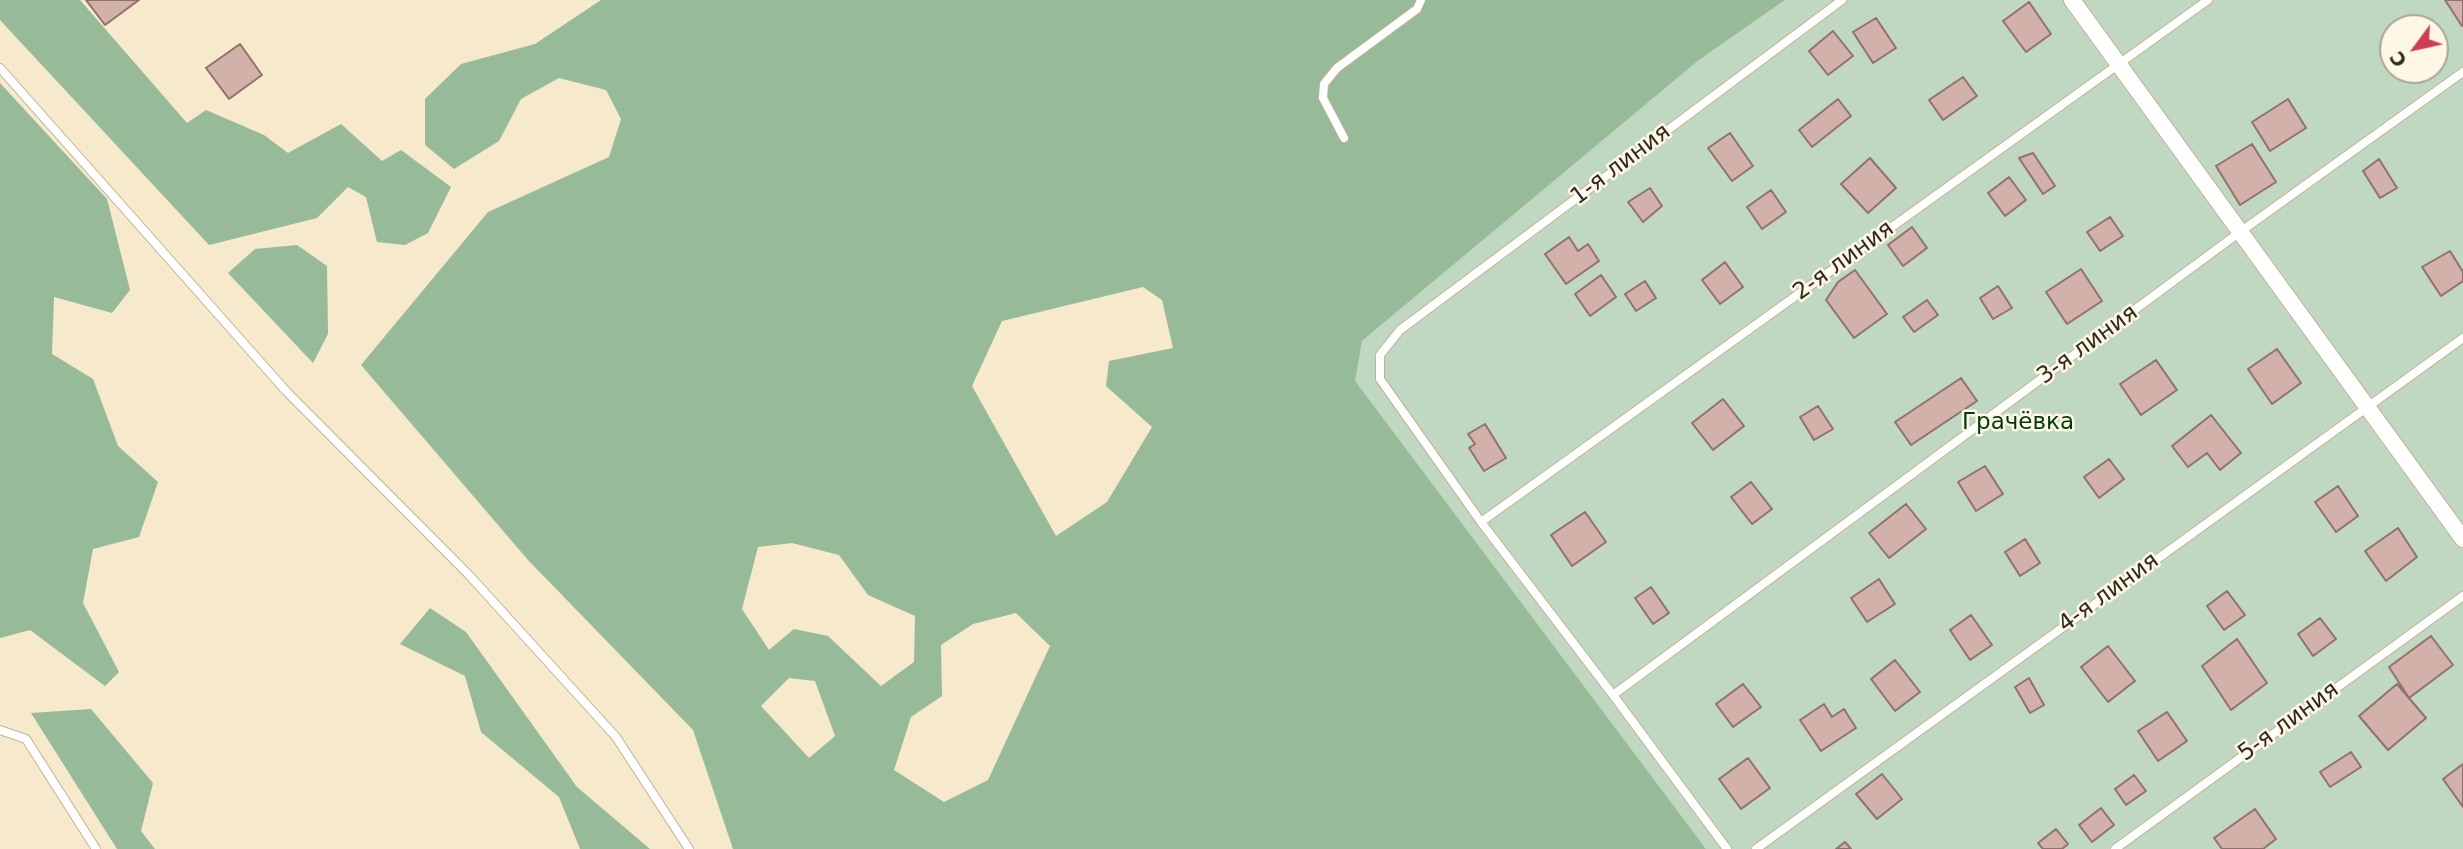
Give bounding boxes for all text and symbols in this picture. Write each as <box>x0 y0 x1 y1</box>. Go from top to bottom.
north arrow <box>2379 14 2449 84</box>
text: С <box>2385 48 2411 71</box>
street label: 1-я линия <box>1566 119 1676 211</box>
street label: 2-я линия <box>1788 215 1900 307</box>
street label: 3-я линия <box>2032 299 2144 391</box>
park label: Грачёвка <box>1962 409 2074 437</box>
street label: 4-я линия <box>2053 547 2165 639</box>
street label: 5-я линия <box>2233 676 2345 768</box>

